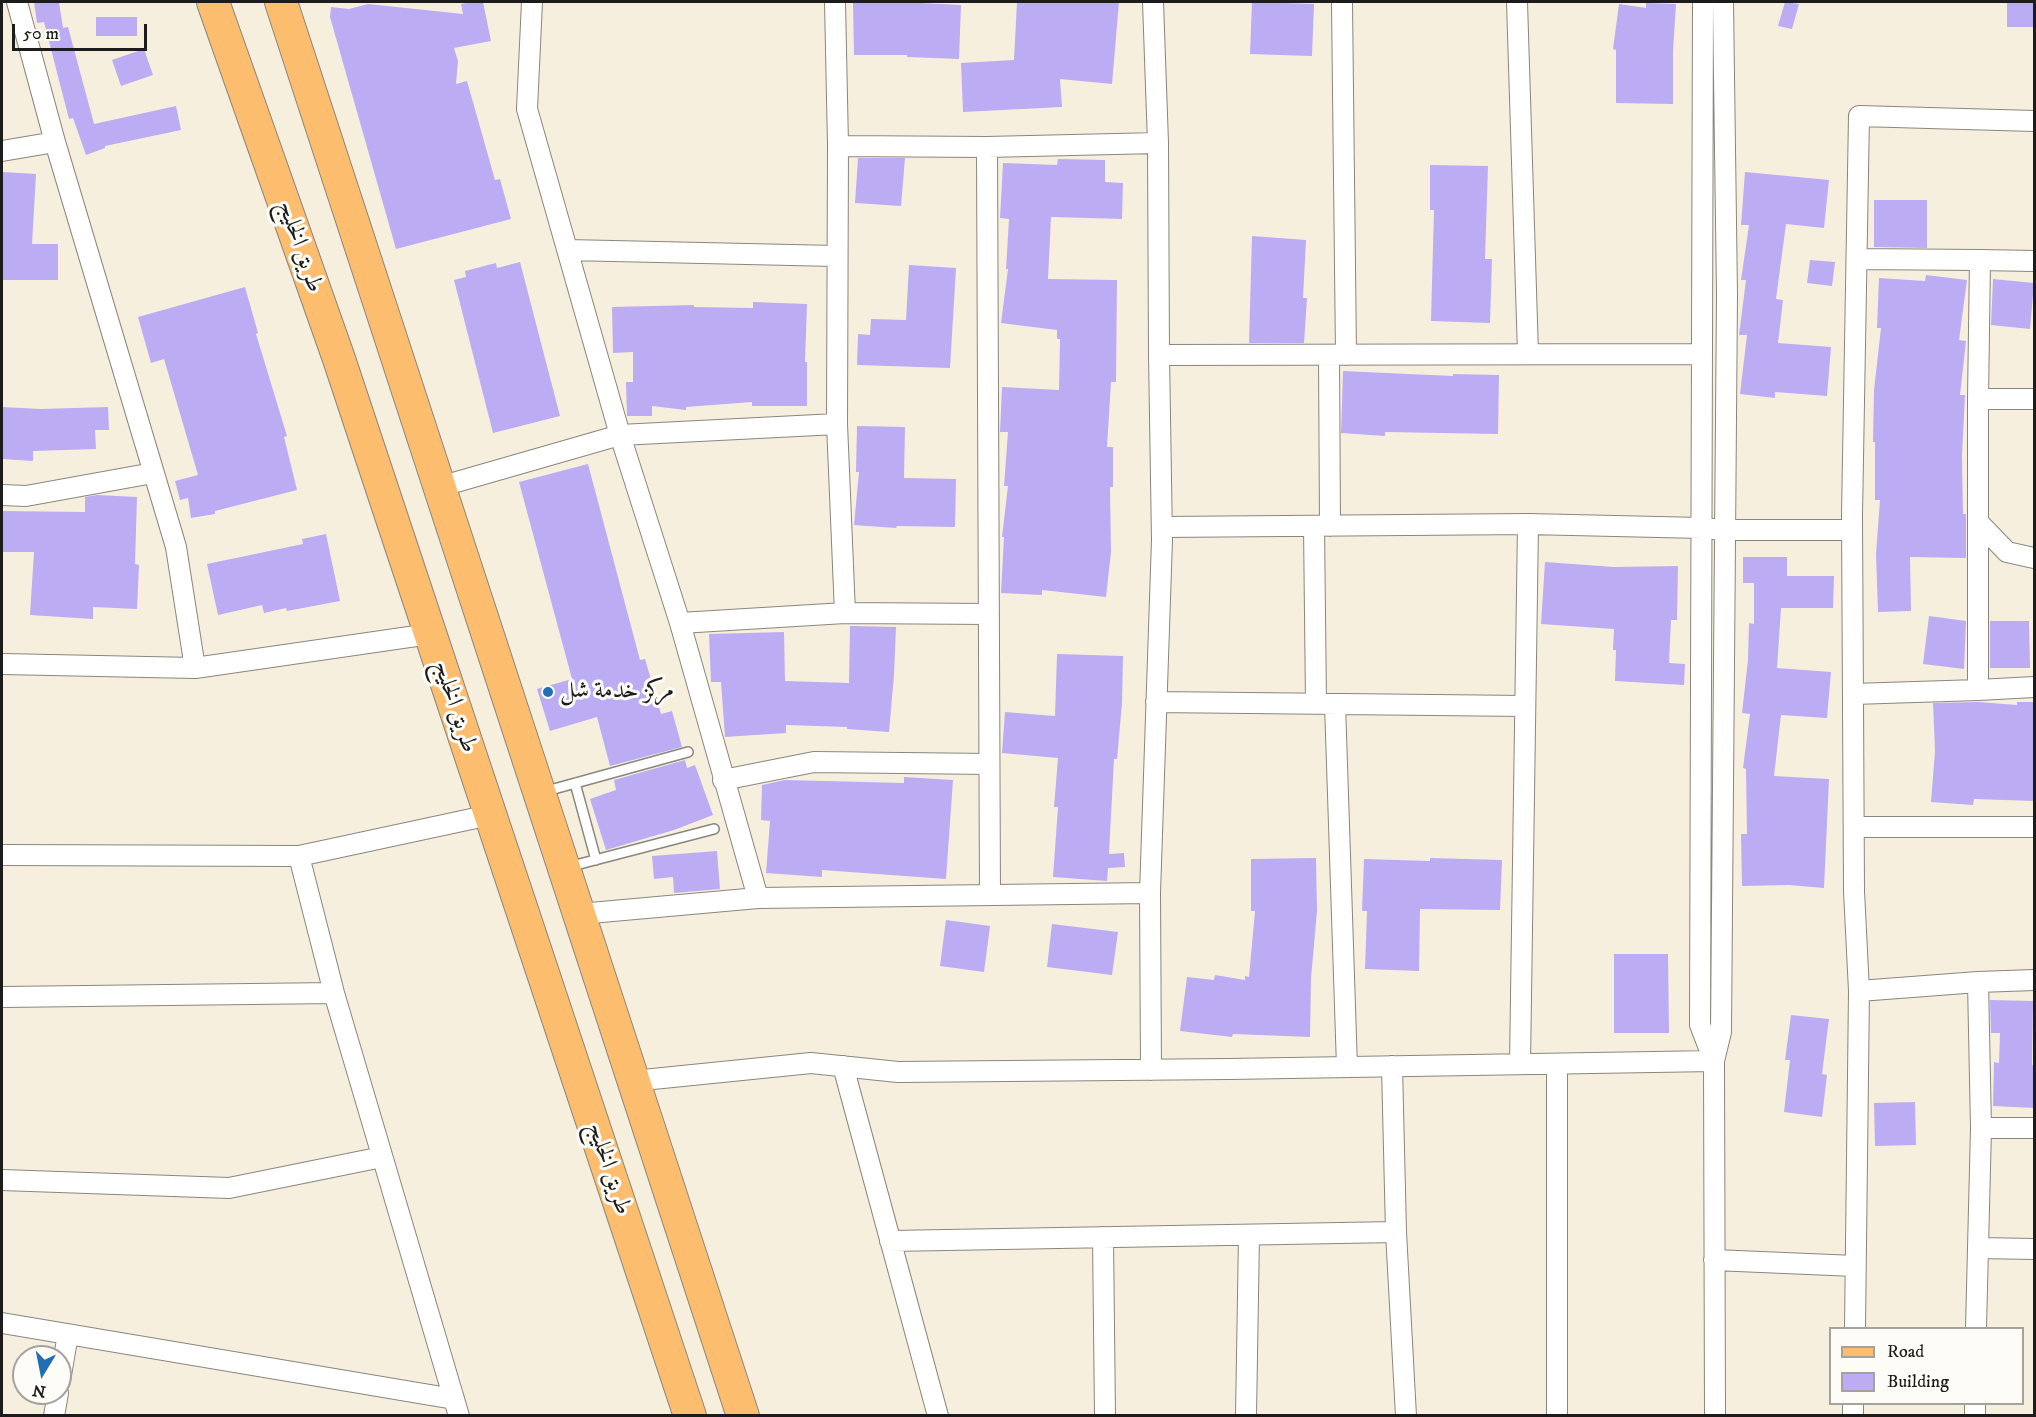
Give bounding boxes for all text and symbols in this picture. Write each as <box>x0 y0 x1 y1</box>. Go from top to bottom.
scale bar <box>15 12 150 50</box>
text: 50 m <box>23 23 59 45</box>
street label: طريق الخليج <box>270 197 328 297</box>
street label: طريق الخليج <box>426 657 482 757</box>
place label: مركز خدمة شل <box>560 678 674 706</box>
marker: مركز خدمة شل <box>541 685 555 699</box>
street label: طريق الخليج <box>580 1119 636 1219</box>
legend <box>1829 1327 2024 1405</box>
text: Road <box>1887 1341 1924 1363</box>
north arrow <box>12 1345 72 1405</box>
text: Building <box>1887 1371 1949 1393</box>
text: N <box>31 1380 47 1402</box>

